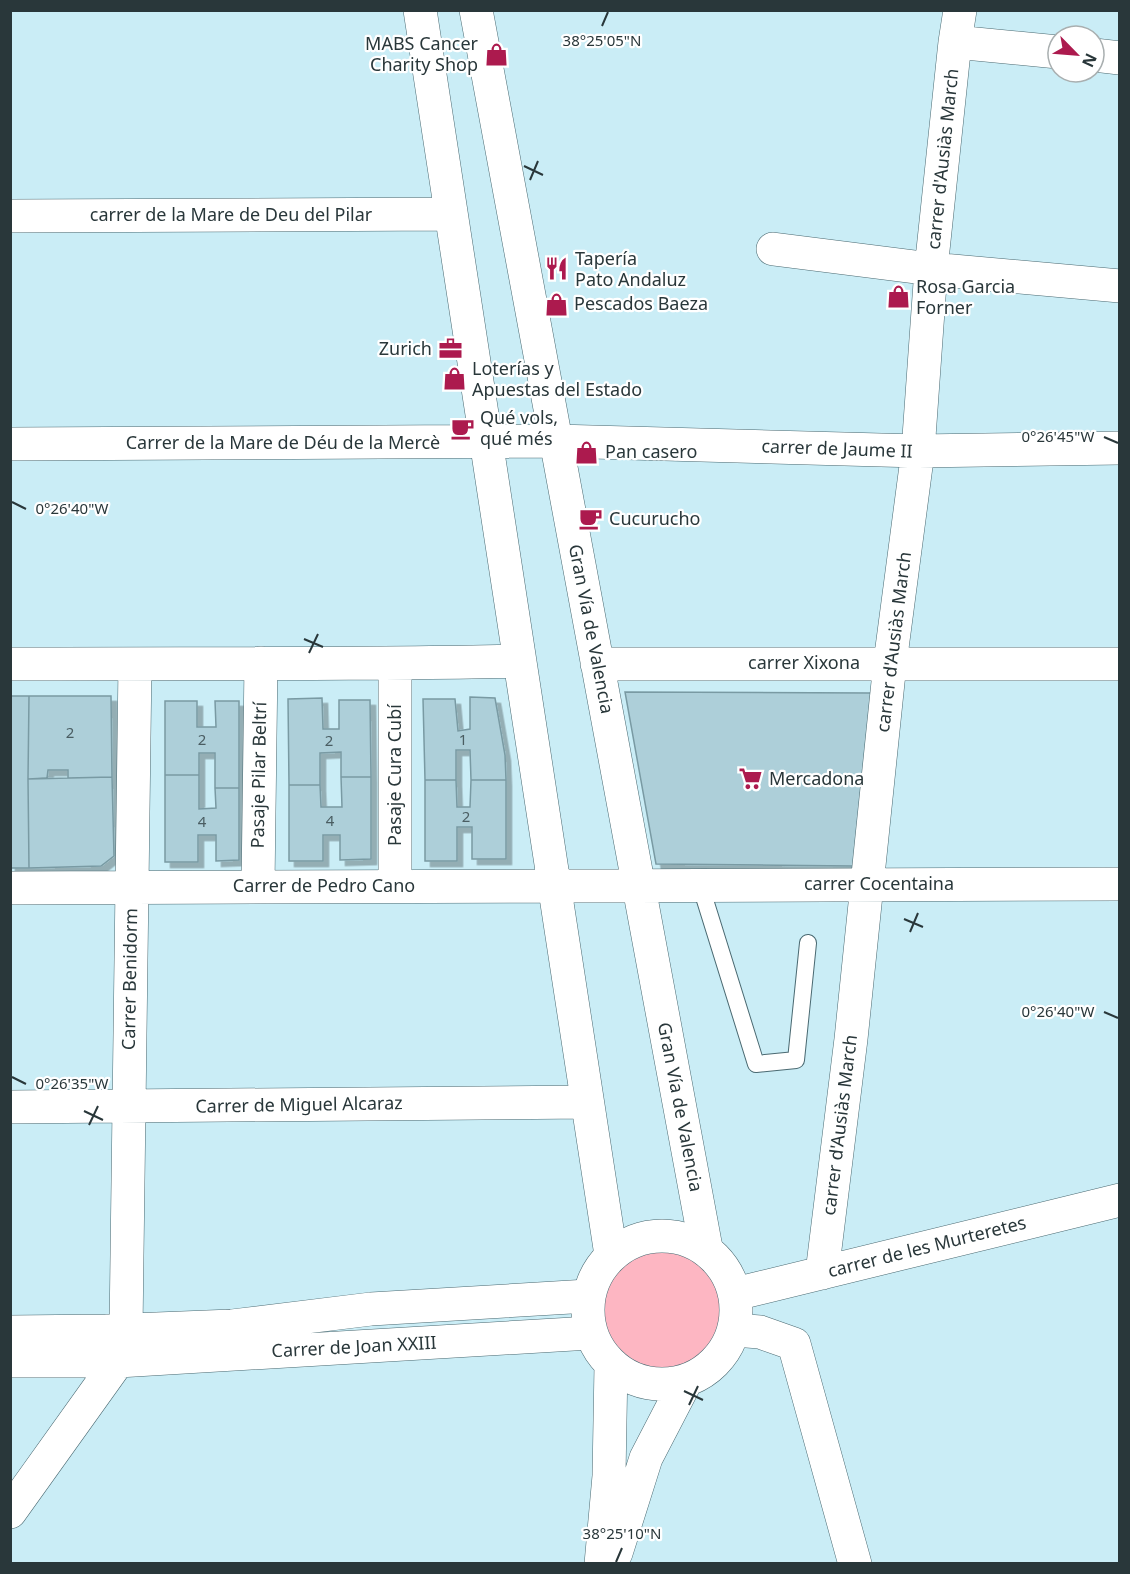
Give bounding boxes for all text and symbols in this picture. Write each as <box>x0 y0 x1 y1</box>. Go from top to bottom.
north arrow <box>1046 24 1106 84</box>
text: 38°25'05"N <box>563 30 641 50</box>
place label: MABS Cancer Charity Shop <box>365 31 479 76</box>
shop icon: MABS Cancer Charity Shop <box>483 41 509 67</box>
text: N <box>1077 50 1102 71</box>
street label: carrer d'Ausiàs March <box>921 67 963 251</box>
street label: carrer de la Mare de Deu del Pilar <box>90 202 373 226</box>
place label: Tapería Pato Andaluz <box>575 246 686 291</box>
restaurant icon: Tapería Pato Andaluz <box>544 256 570 282</box>
place label: Rosa Garcia Forner <box>916 274 1015 319</box>
shop icon: Rosa Garcia Forner <box>885 284 911 310</box>
shop icon: Pescados Baeza <box>543 291 569 317</box>
place label: Pescados Baeza <box>574 291 708 315</box>
place label: Zurich <box>379 336 432 360</box>
office icon: Zurich <box>437 336 463 362</box>
place label: Loterías y Apuestas del Estado <box>472 356 642 401</box>
shop icon: Loterías y Apuestas del Estado <box>441 366 467 392</box>
place label: Qué vols, qué més <box>480 405 558 450</box>
cafe icon: Qué vols, qué més <box>449 415 475 441</box>
text: 0°26'45"W <box>1021 426 1095 446</box>
street label: Carrer de la Mare de Déu de la Mercè <box>126 430 440 454</box>
street label: carrer de Jaume II <box>761 433 913 463</box>
shop icon: Pan casero <box>574 439 600 465</box>
place label: Pan casero <box>605 439 697 463</box>
text: 0°26'40"W <box>35 498 109 518</box>
cafe icon: Cucurucho <box>578 506 604 532</box>
place label: Cucurucho <box>609 506 700 530</box>
street label: Gran Vía de Valencia <box>564 542 620 716</box>
street label: carrer d'Ausiàs March <box>870 550 916 734</box>
street label: carrer Xixona <box>748 650 860 674</box>
street label: Pasaje Pilar Beltrí <box>245 701 271 849</box>
street label: Pasaje Cura Cubí <box>382 704 406 846</box>
house number: 2 <box>66 722 74 742</box>
house number: 2 <box>198 729 206 749</box>
house number: 1 <box>459 729 467 749</box>
house number: 2 <box>325 730 333 750</box>
supermarket icon: Mercadona <box>738 766 764 792</box>
place label: Mercadona <box>769 766 864 790</box>
house number: 2 <box>462 806 470 826</box>
house number: 4 <box>326 810 335 830</box>
house number: 4 <box>198 811 207 831</box>
street label: carrer Cocentaina <box>804 871 954 895</box>
street label: Carrer de Pedro Cano <box>233 873 415 897</box>
street label: Carrer Benidorm <box>116 908 142 1050</box>
text: 0°26'40"W <box>1021 1001 1095 1021</box>
street label: Gran Vía de Valencia <box>653 1020 709 1194</box>
street label: carrer d'Ausiàs March <box>816 1033 862 1217</box>
text: 0°26'35"W <box>35 1073 109 1093</box>
street label: Carrer de Miguel Alcaraz <box>195 1090 403 1118</box>
street label: carrer de les Murteretes <box>825 1210 1028 1282</box>
street label: Carrer de Joan XXIII <box>271 1330 437 1362</box>
text: 38°25'10"N <box>583 1523 661 1543</box>

